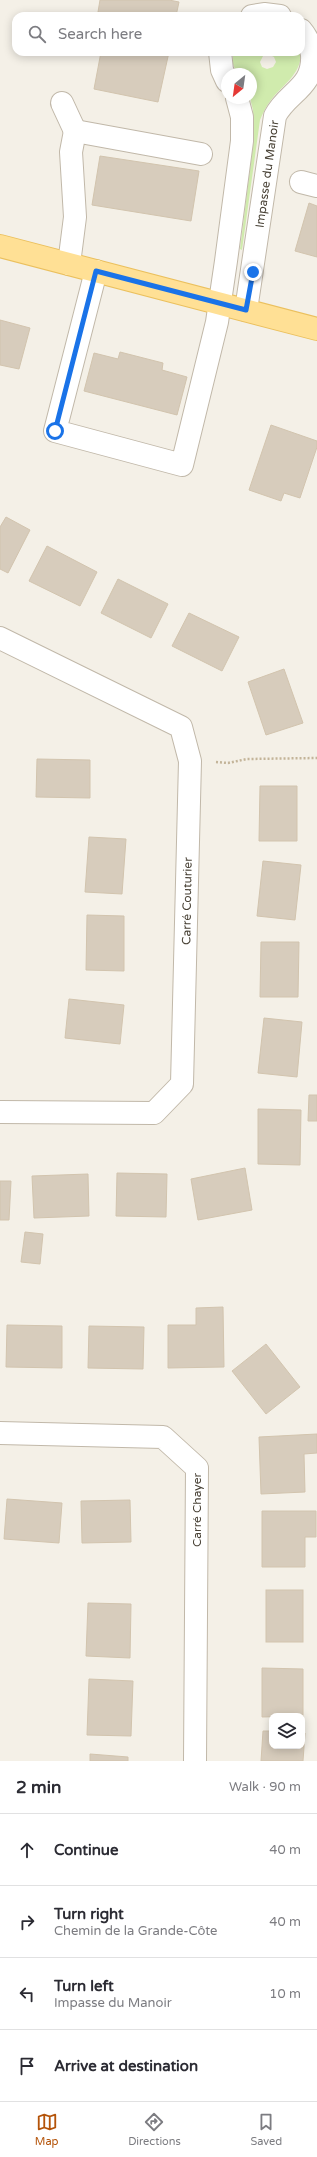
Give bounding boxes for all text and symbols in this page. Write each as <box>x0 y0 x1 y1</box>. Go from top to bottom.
search box <box>12 12 305 56</box>
icon: search <box>26 23 48 45</box>
text: Search here <box>58 25 142 43</box>
north arrow <box>221 68 257 104</box>
street label: Impasse du Manoir <box>253 119 282 229</box>
route end <box>244 263 262 281</box>
route start <box>46 422 64 440</box>
street label: Carré Couturier <box>179 857 195 945</box>
street label: Carré Chayer <box>190 1473 204 1547</box>
map controls <box>269 1713 305 1749</box>
button: layers <box>269 1713 305 1749</box>
text: 2 min <box>16 1777 61 1798</box>
text: Walk · 90 m <box>229 1779 301 1795</box>
icon: ahead <box>16 1839 38 1861</box>
text: Continue <box>54 1841 118 1859</box>
text: 40 m <box>269 1842 301 1858</box>
text: Turn right <box>54 1905 124 1923</box>
icon: right <box>16 1911 38 1933</box>
text: 40 m <box>269 1914 301 1930</box>
text: Chemin de la Grande-Côte <box>54 1923 217 1939</box>
text: Turn left <box>54 1977 114 1995</box>
icon: left <box>16 1983 38 2005</box>
text: 10 m <box>269 1986 301 2002</box>
text: Impasse du Manoir <box>54 1995 172 2011</box>
icon: arrive <box>16 2055 38 2077</box>
text: Arrive at destination <box>54 2057 198 2075</box>
tab: Map <box>35 2111 59 2148</box>
tab: Directions <box>128 2111 181 2148</box>
tab: Saved <box>250 2111 282 2148</box>

